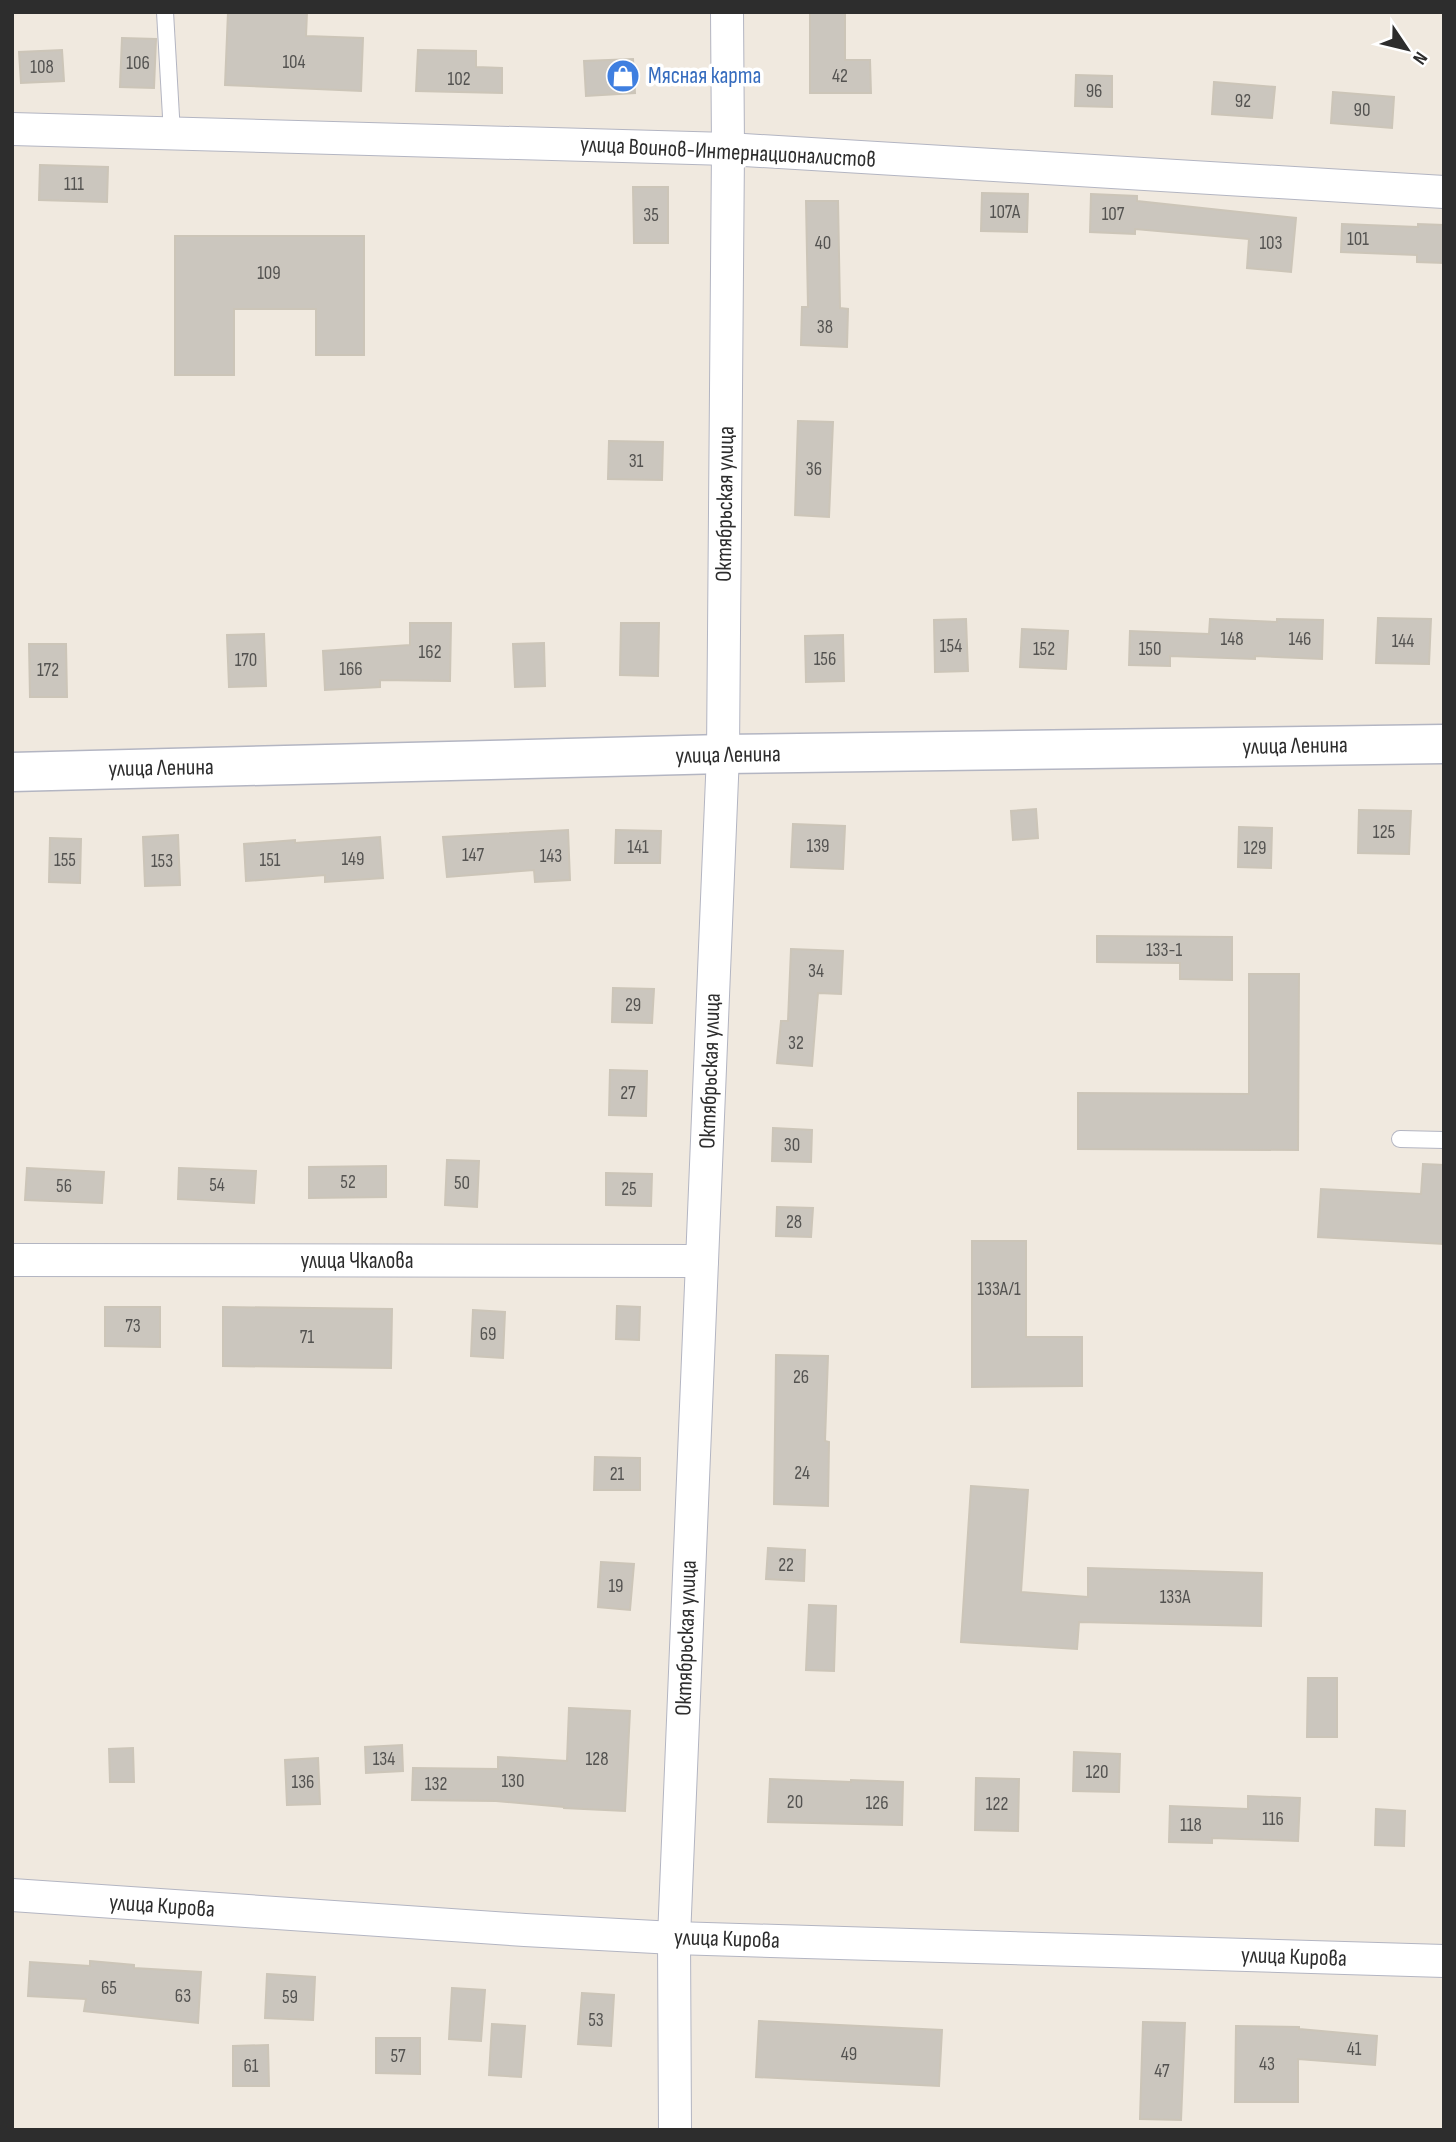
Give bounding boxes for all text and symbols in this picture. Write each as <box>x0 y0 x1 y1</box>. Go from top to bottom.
north arrow <box>1372 14 1442 84</box>
text: N <box>1407 47 1432 69</box>
house number: 104 <box>282 51 306 74</box>
house number: 106 <box>126 52 150 75</box>
house number: 108 <box>30 56 54 79</box>
shop icon: Мясная карта <box>604 57 642 95</box>
place label: Мясная карта <box>648 62 761 90</box>
house number: 42 <box>832 65 848 88</box>
house number: 102 <box>448 68 470 91</box>
house number: 96 <box>1086 80 1102 103</box>
house number: 92 <box>1235 90 1251 113</box>
house number: 90 <box>1354 99 1370 122</box>
street label: улица Воинов-Интернационалистов <box>579 130 877 174</box>
house number: 111 <box>64 173 84 196</box>
house number: 107А <box>990 201 1021 224</box>
house number: 107 <box>1102 203 1125 226</box>
house number: 35 <box>643 204 659 227</box>
house number: 101 <box>1347 228 1369 251</box>
house number: 40 <box>815 232 831 255</box>
house number: 103 <box>1259 232 1283 255</box>
house number: 109 <box>257 262 281 285</box>
house number: 38 <box>817 316 833 339</box>
street label: Октябрьская улица <box>710 426 740 582</box>
house number: 31 <box>629 450 644 473</box>
house number: 36 <box>806 458 822 481</box>
house number: 148 <box>1221 628 1243 651</box>
house number: 146 <box>1289 628 1311 651</box>
house number: 144 <box>1392 630 1414 653</box>
house number: 154 <box>940 635 962 658</box>
house number: 152 <box>1033 638 1055 661</box>
house number: 150 <box>1139 638 1161 661</box>
house number: 162 <box>419 641 441 664</box>
house number: 156 <box>814 648 836 671</box>
house number: 170 <box>235 649 257 672</box>
house number: 166 <box>339 658 363 681</box>
house number: 172 <box>37 659 59 682</box>
street label: улица Ленина <box>1242 731 1348 761</box>
street label: улица Ленина <box>675 740 781 770</box>
street label: улица Ленина <box>108 753 214 783</box>
house number: 125 <box>1373 821 1395 844</box>
house number: 139 <box>806 835 830 858</box>
house number: 141 <box>627 836 649 859</box>
house number: 129 <box>1243 837 1267 860</box>
house number: 147 <box>462 844 484 867</box>
house number: 143 <box>540 845 562 868</box>
house number: 149 <box>341 848 365 871</box>
house number: 155 <box>54 849 76 872</box>
house number: 151 <box>260 849 281 872</box>
house number: 153 <box>151 850 173 873</box>
house number: 133-1 <box>1146 939 1182 962</box>
house number: 34 <box>808 960 824 983</box>
street label: Октябрьская улица <box>693 993 727 1149</box>
house number: 29 <box>625 994 641 1017</box>
house number: 32 <box>788 1032 804 1055</box>
house number: 27 <box>620 1082 636 1105</box>
house number: 30 <box>784 1134 800 1157</box>
house number: 52 <box>340 1171 356 1194</box>
house number: 50 <box>454 1172 470 1195</box>
house number: 54 <box>209 1174 225 1197</box>
house number: 56 <box>56 1175 72 1198</box>
house number: 25 <box>621 1178 637 1201</box>
house number: 28 <box>786 1211 802 1234</box>
street label: улица Чкалова <box>300 1247 414 1275</box>
house number: 133А/1 <box>977 1278 1021 1301</box>
house number: 73 <box>125 1315 141 1338</box>
house number: 69 <box>480 1323 496 1346</box>
house number: 71 <box>300 1326 315 1349</box>
house number: 26 <box>793 1366 809 1389</box>
house number: 24 <box>794 1462 810 1485</box>
house number: 21 <box>610 1463 625 1486</box>
house number: 22 <box>778 1554 794 1577</box>
street label: Октябрьская улица <box>669 1560 703 1716</box>
house number: 19 <box>608 1575 624 1598</box>
house number: 133А <box>1160 1586 1191 1609</box>
house number: 134 <box>373 1748 395 1771</box>
house number: 128 <box>585 1748 609 1771</box>
house number: 120 <box>1085 1761 1109 1784</box>
house number: 130 <box>501 1770 525 1793</box>
house number: 136 <box>292 1771 314 1794</box>
house number: 132 <box>425 1773 447 1796</box>
house number: 20 <box>787 1791 803 1814</box>
house number: 126 <box>865 1792 889 1815</box>
house number: 122 <box>986 1793 1008 1816</box>
house number: 116 <box>1262 1808 1284 1831</box>
house number: 118 <box>1180 1814 1202 1837</box>
street label: улица Кирова <box>108 1888 216 1924</box>
street label: улица Кирова <box>674 1923 780 1955</box>
street label: улица Кирова <box>1241 1941 1347 1973</box>
house number: 65 <box>101 1977 117 2000</box>
house number: 63 <box>175 1985 191 2008</box>
house number: 59 <box>282 1986 298 2009</box>
house number: 53 <box>588 2009 604 2032</box>
house number: 41 <box>1347 2038 1362 2061</box>
house number: 49 <box>841 2043 857 2066</box>
house number: 57 <box>390 2045 406 2068</box>
house number: 43 <box>1259 2053 1275 2076</box>
house number: 61 <box>244 2055 259 2078</box>
house number: 47 <box>1154 2060 1170 2083</box>

